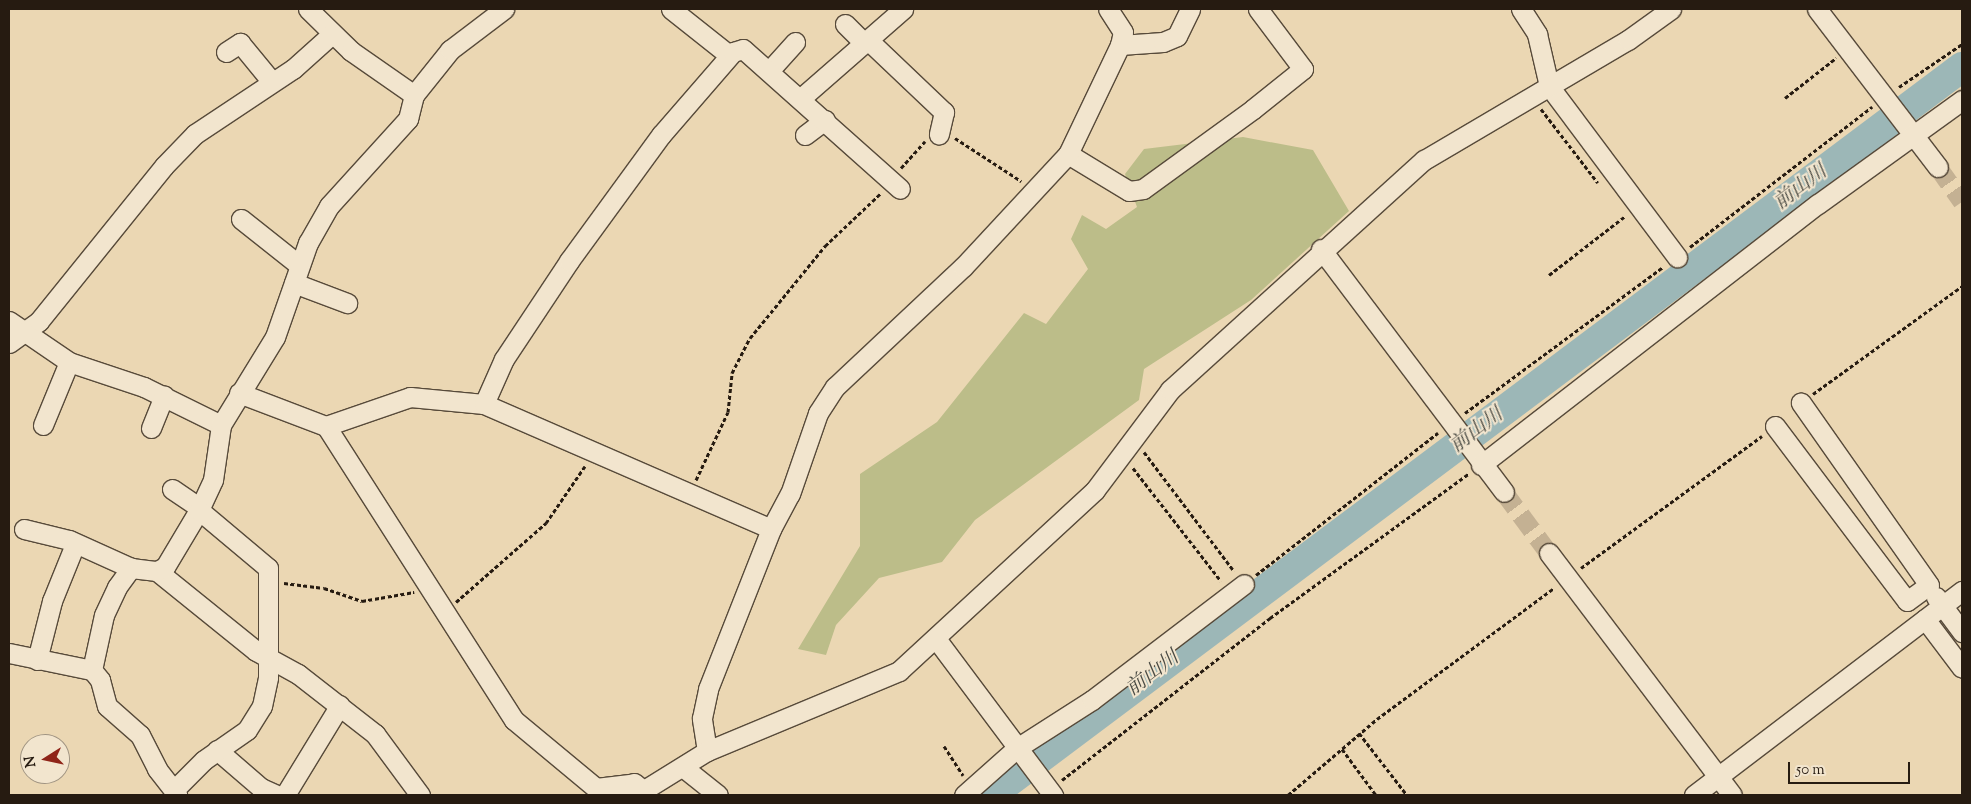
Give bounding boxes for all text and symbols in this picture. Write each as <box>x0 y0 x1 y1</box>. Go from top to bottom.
water label: 前山川 <box>1770 160 1832 216</box>
water label: 前山川 <box>1446 403 1508 459</box>
water label: 前山川 <box>1122 646 1184 702</box>
north arrow <box>20 734 70 784</box>
scale bar <box>1791 752 1914 784</box>
text: N <box>20 754 42 769</box>
text: 50 m <box>1796 760 1825 781</box>

